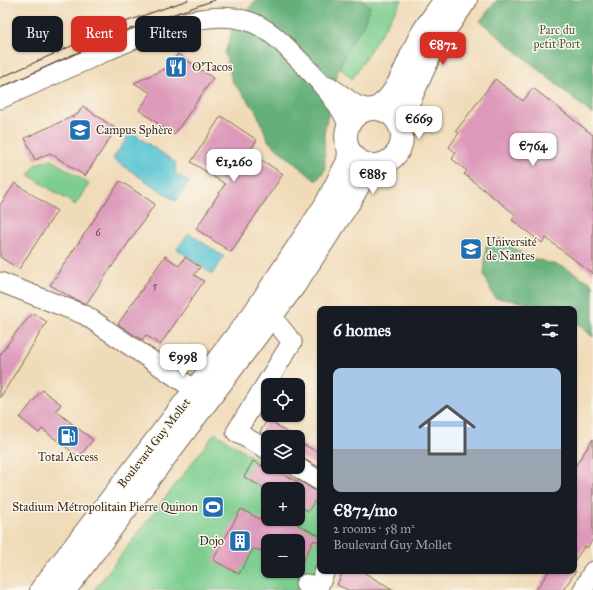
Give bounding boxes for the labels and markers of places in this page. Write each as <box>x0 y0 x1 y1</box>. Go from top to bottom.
pin: €872 <box>419 32 467 66</box>
restaurant icon: O'Tacos <box>163 54 189 80</box>
place label: O'Tacos <box>192 60 232 74</box>
pin: €669 <box>395 106 443 140</box>
school or university icon: Campus Sphère <box>67 117 93 143</box>
place label: Campus Sphère <box>96 123 173 137</box>
pin: €764 <box>509 133 557 167</box>
pin: €1,260 <box>201 149 267 183</box>
pin: €885 <box>349 161 397 195</box>
place label: Université de Nantes <box>486 235 537 263</box>
school or university icon: Université de Nantes <box>458 236 484 262</box>
pin: €998 <box>159 344 207 378</box>
fuel station icon: Total Access <box>55 423 81 449</box>
place label: Total Access <box>38 450 98 464</box>
sports icon: Stadium Métropolitain Pierre Quinon <box>200 494 226 520</box>
place label: Stadium Métropolitain Pierre Quinon <box>12 500 198 514</box>
building icon: Dojo <box>227 528 253 554</box>
place label: Dojo <box>199 534 224 548</box>

